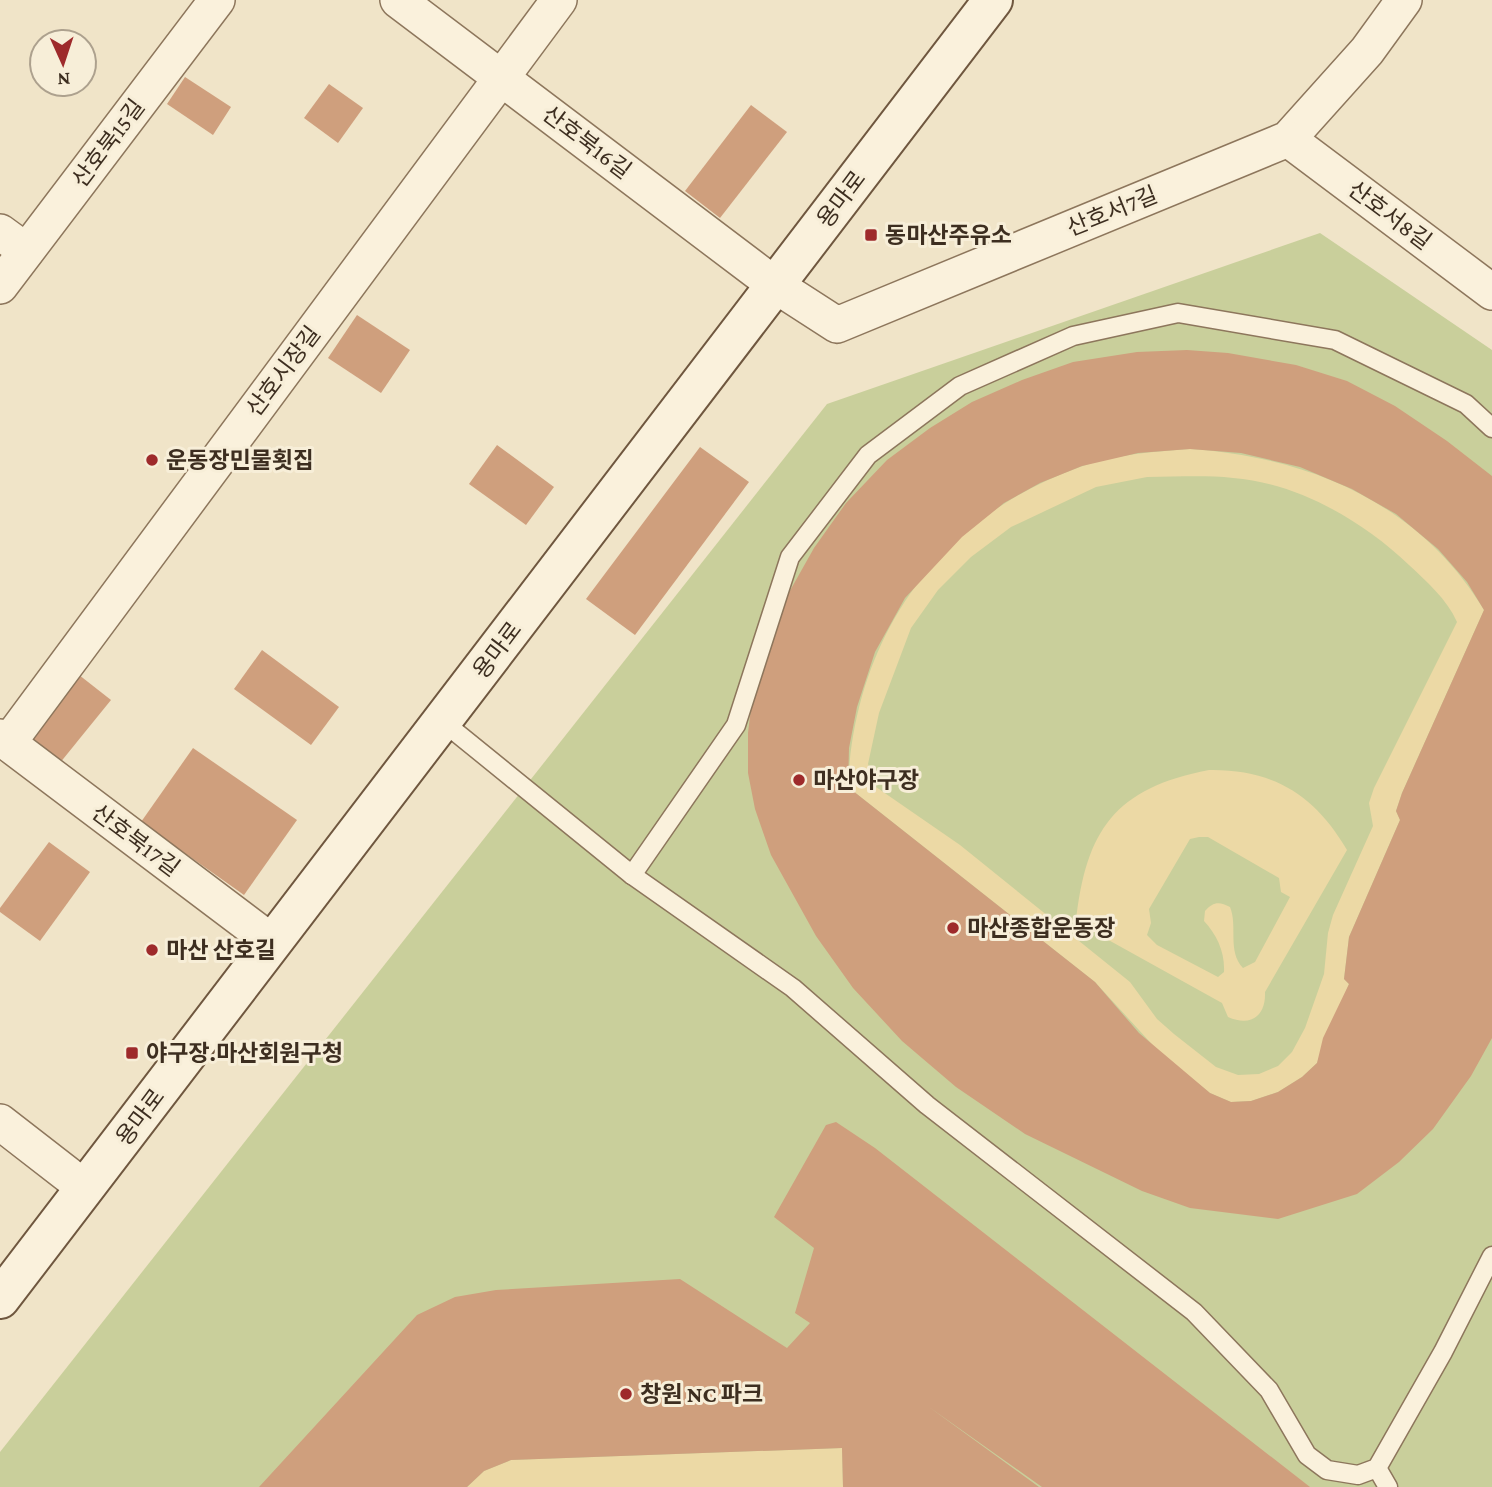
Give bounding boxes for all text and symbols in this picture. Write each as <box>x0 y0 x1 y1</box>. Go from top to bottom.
north arrow <box>28 28 98 98</box>
text: N <box>57 69 71 90</box>
street label: 산호북15길 <box>67 94 149 192</box>
street label: 산호북16길 <box>538 100 636 184</box>
street label: 용마로 <box>812 166 870 232</box>
street label: 산호서8길 <box>1343 175 1437 255</box>
street label: 산호서7길 <box>1063 181 1161 241</box>
place label: 동마산주유소 <box>885 222 1012 248</box>
marker: 동마산주유소 <box>863 227 879 243</box>
street label: 산호시장길 <box>241 321 325 421</box>
place label: 운동장민물횟집 <box>166 447 314 473</box>
marker: 운동장민물횟집 <box>144 452 160 468</box>
street label: 용마로 <box>468 617 526 683</box>
place label: 마산야구장 <box>813 767 919 793</box>
marker: 마산야구장 <box>791 772 807 788</box>
street label: 산호북17길 <box>87 799 185 881</box>
place label: 마산종합운동장 <box>967 915 1115 941</box>
marker: 마산종합운동장 <box>945 920 961 936</box>
place label: 마산 산호길 <box>166 937 276 963</box>
marker: 마산 산호길 <box>144 942 160 958</box>
place label: 야구장.마산회원구청 <box>146 1040 343 1066</box>
marker: 야구장.마산회원구청 <box>124 1045 140 1061</box>
street label: 용마로 <box>111 1084 169 1150</box>
place label: 창원 NC 파크 <box>640 1381 763 1407</box>
marker: 창원 NC 파크 <box>618 1386 634 1402</box>

